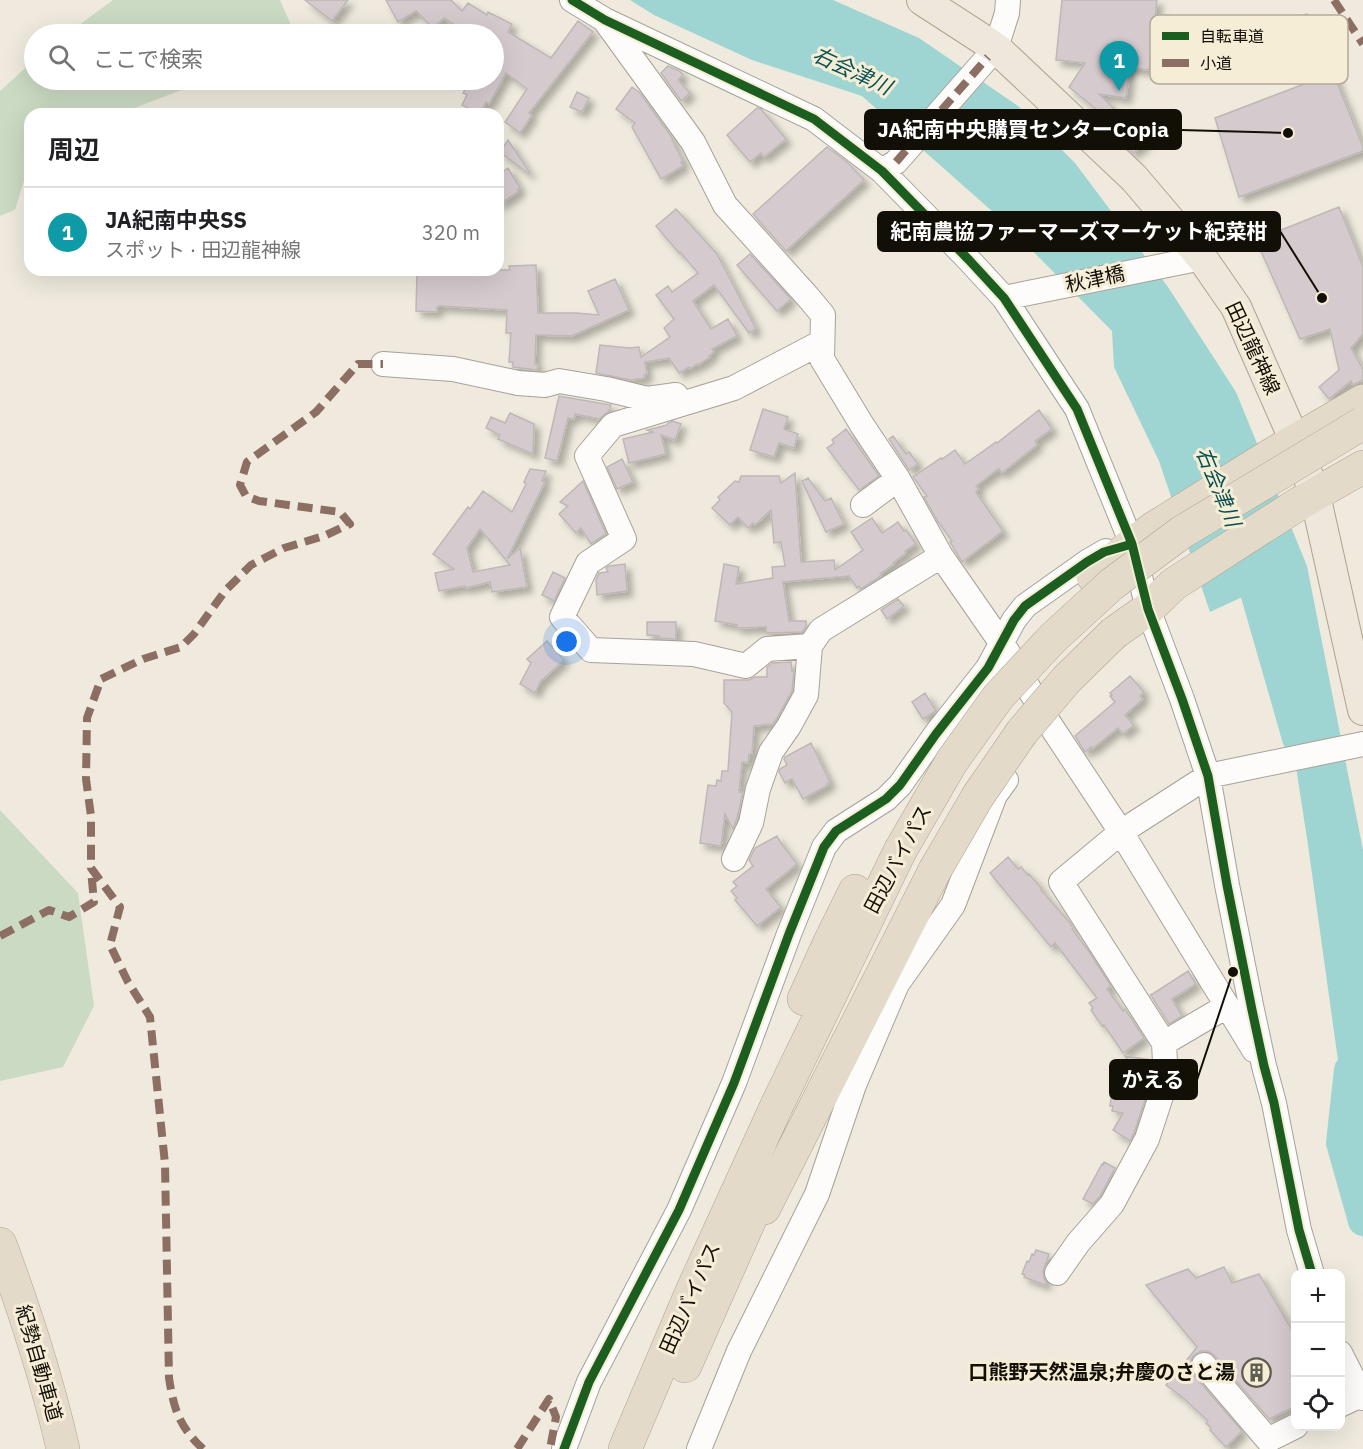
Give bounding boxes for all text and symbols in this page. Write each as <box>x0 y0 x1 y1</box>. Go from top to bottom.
legend <box>1150 15 1348 84</box>
search box <box>24 24 504 90</box>
text: 自転車道 <box>1200 26 1264 46</box>
water label: 右会津川 <box>808 40 898 101</box>
icon: search <box>45 41 78 74</box>
pin: 1 <box>1100 42 1138 91</box>
text: ここで検索 <box>93 44 203 73</box>
text: 小道 <box>1200 53 1232 73</box>
callout: JA紀南中央購買センターCopia <box>865 110 1181 149</box>
text: JA紀南中央購買センターCopia <box>877 115 1169 143</box>
text: 周辺 <box>48 132 100 166</box>
text: JA紀南中央SS <box>105 205 247 234</box>
callout: 紀南農協ファーマーズマーケット紀菜柑 <box>878 212 1280 251</box>
text: 紀南農協ファーマーズマーケット紀菜柑 <box>891 217 1267 245</box>
text: 1 <box>62 219 74 246</box>
text: 320 m <box>422 219 480 246</box>
text: スポット · 田辺龍神線 <box>105 236 301 263</box>
street label: 秋津橋 <box>1063 259 1127 298</box>
street label: 田辺龍神線 <box>1220 297 1287 399</box>
water label: 右会津川 <box>1190 442 1248 533</box>
your location <box>552 627 581 656</box>
street label: 田辺バイパス <box>858 800 938 918</box>
callout: かえる <box>1110 1060 1197 1099</box>
text: かえる <box>1122 1065 1184 1093</box>
street label: 田辺バイパス <box>653 1238 726 1358</box>
map controls <box>1291 1269 1345 1431</box>
button: + <box>1291 1269 1345 1323</box>
street label: 紀勢自動車道 <box>10 1301 69 1424</box>
button: − <box>1291 1323 1345 1377</box>
building icon: 口熊野天然温泉;弁慶のさと湯 <box>1240 1356 1272 1388</box>
place label: 口熊野天然温泉;弁慶のさと湯 <box>968 1358 1235 1385</box>
button: locate <box>1291 1377 1345 1431</box>

